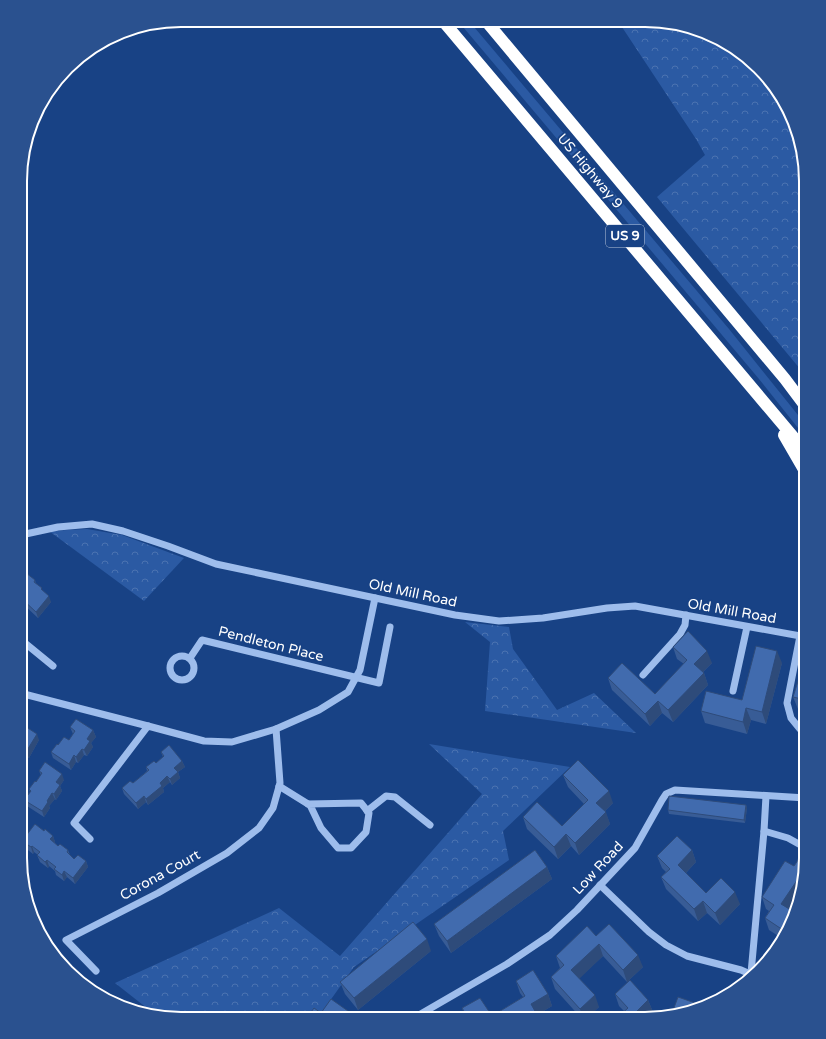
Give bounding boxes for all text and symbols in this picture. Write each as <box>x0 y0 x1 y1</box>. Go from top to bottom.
street label: US Highway 9 <box>554 130 626 212</box>
road number: US 9 <box>606 225 644 247</box>
street label: Old Mill Road <box>367 575 459 611</box>
street label: Old Mill Road <box>686 595 778 627</box>
street label: Pendleton Place <box>217 623 325 665</box>
street label: Low Road <box>569 838 627 898</box>
street label: Corona Court <box>117 846 204 904</box>

